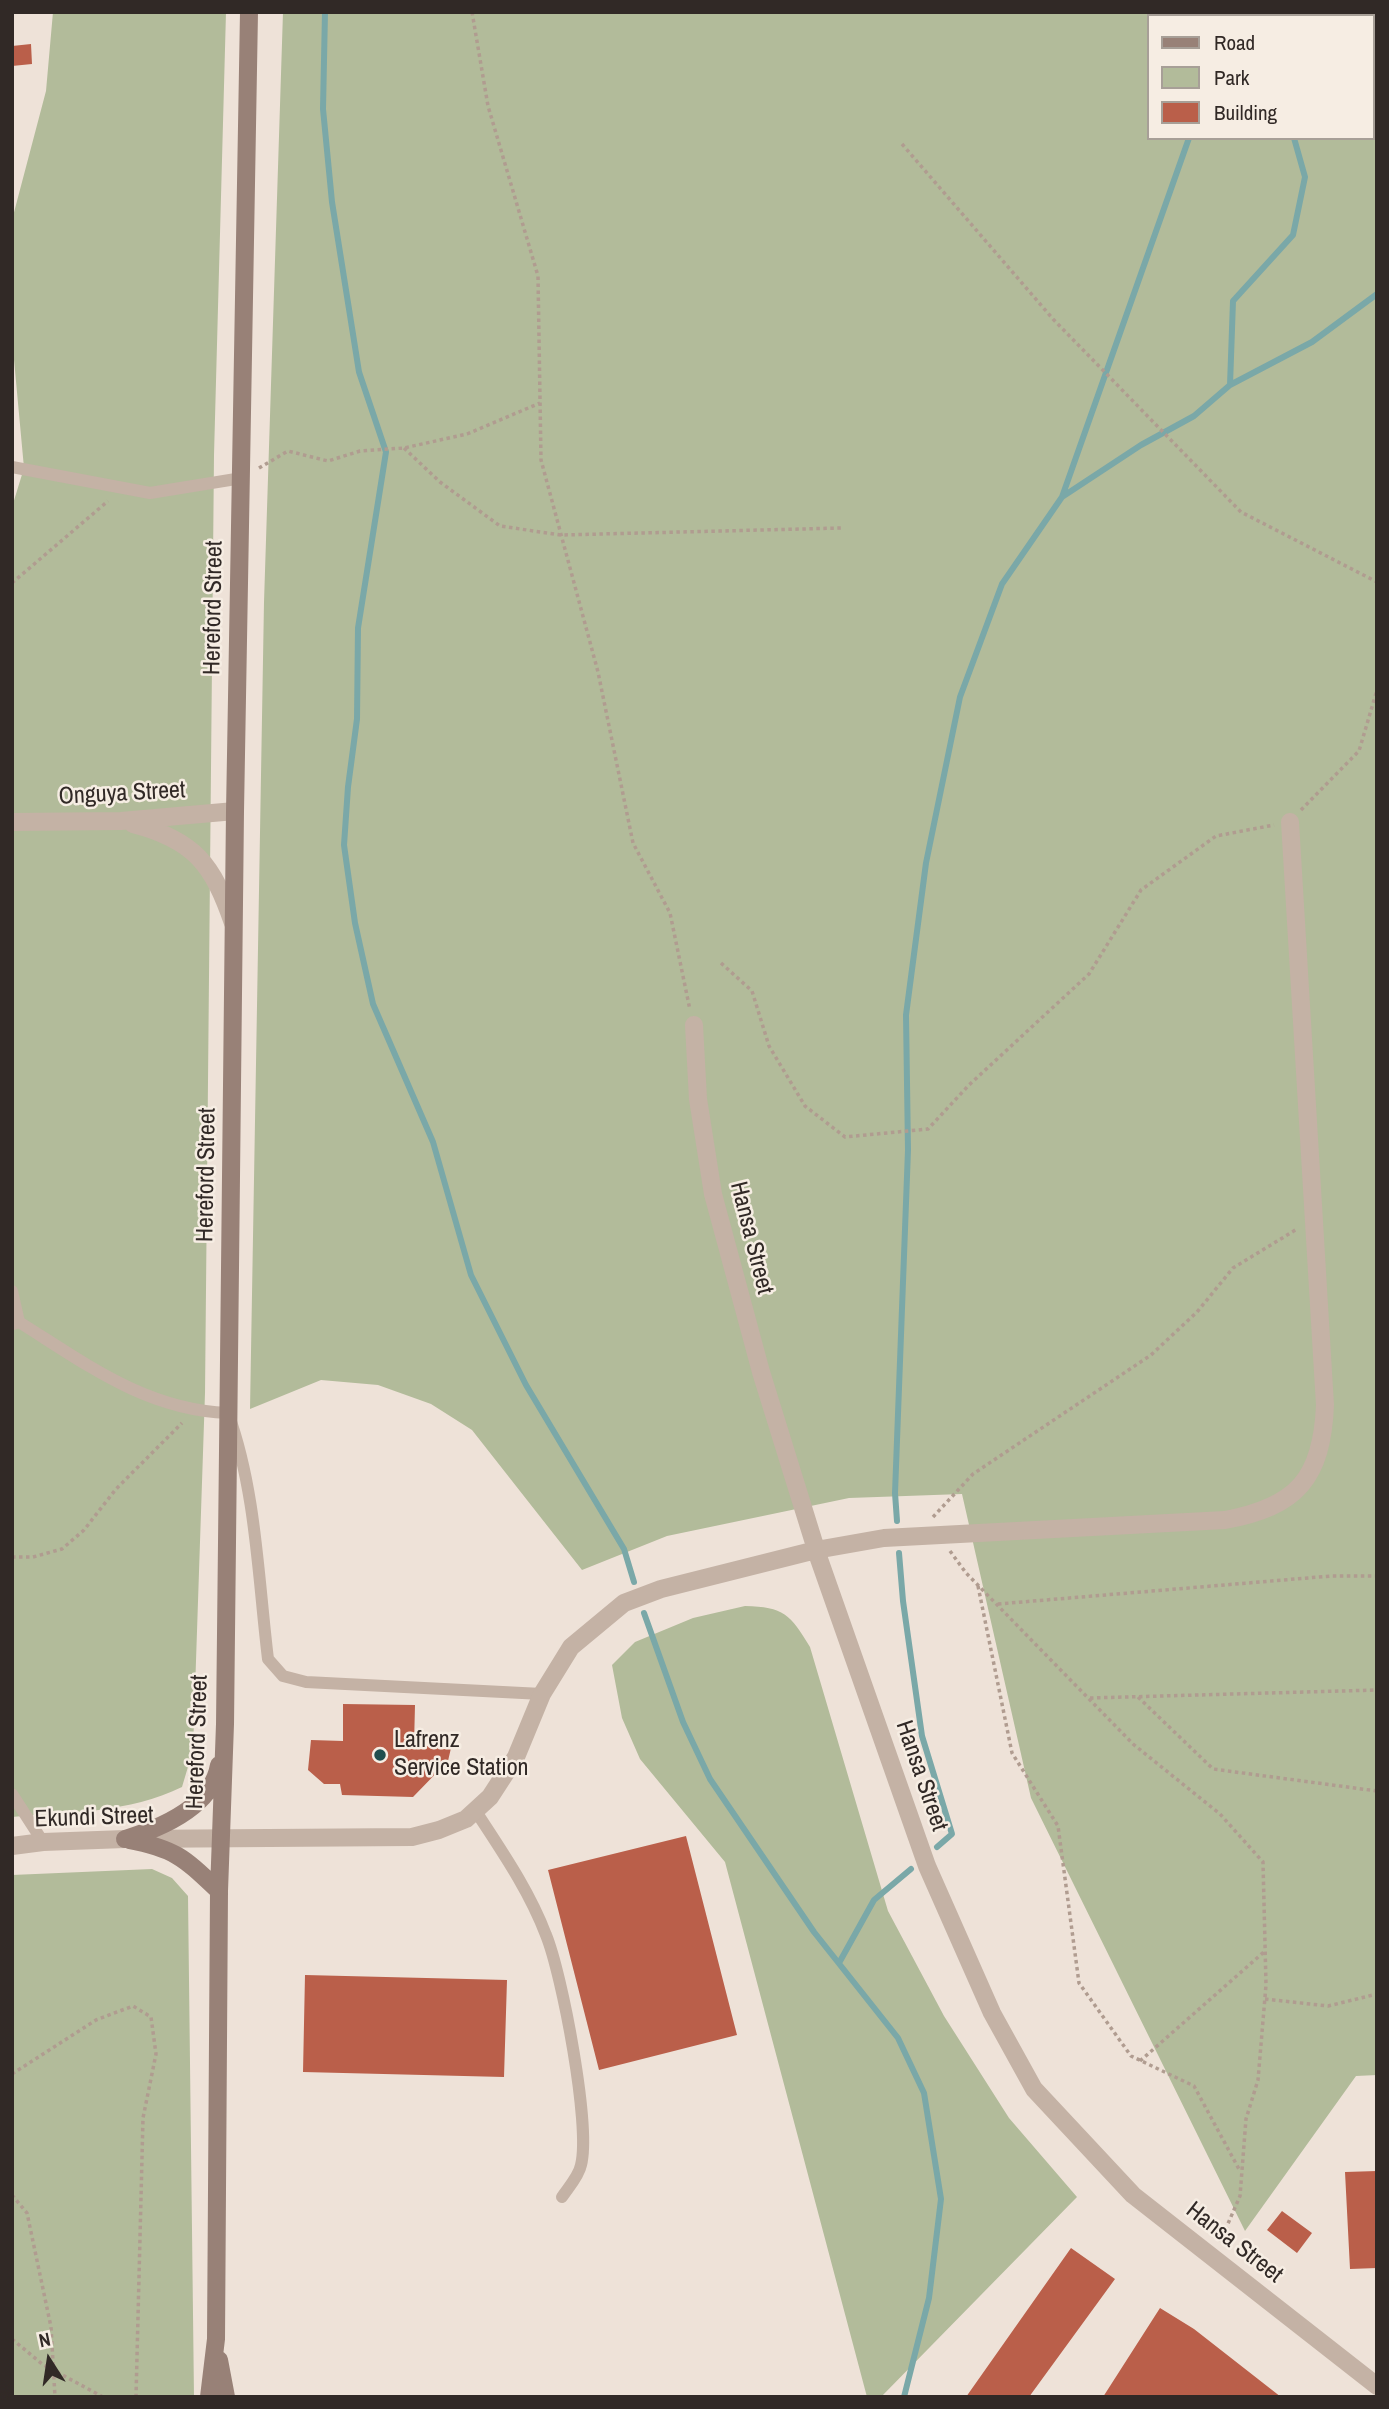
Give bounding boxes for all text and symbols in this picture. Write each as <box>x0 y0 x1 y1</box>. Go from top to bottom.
legend <box>1148 14 1375 140</box>
text: Road <box>1214 28 1255 57</box>
text: Park <box>1214 63 1249 92</box>
text: Building <box>1214 98 1277 127</box>
street label: Hereford Street <box>198 540 230 676</box>
street label: Onguya Street <box>58 776 186 812</box>
street label: Hereford Street <box>191 1107 223 1243</box>
street label: Hansa Street <box>723 1179 779 1297</box>
street label: Hereford Street <box>181 1674 215 1810</box>
street label: Hansa Street <box>889 1717 953 1835</box>
place label: Lafrenz Service Station <box>394 1727 529 1783</box>
marker: Lafrenz Service Station <box>372 1747 388 1763</box>
street label: Ekundi Street <box>34 1802 154 1834</box>
street label: Hansa Street <box>1180 2196 1288 2290</box>
north arrow <box>14 2325 84 2395</box>
text: N <box>36 2326 53 2353</box>

